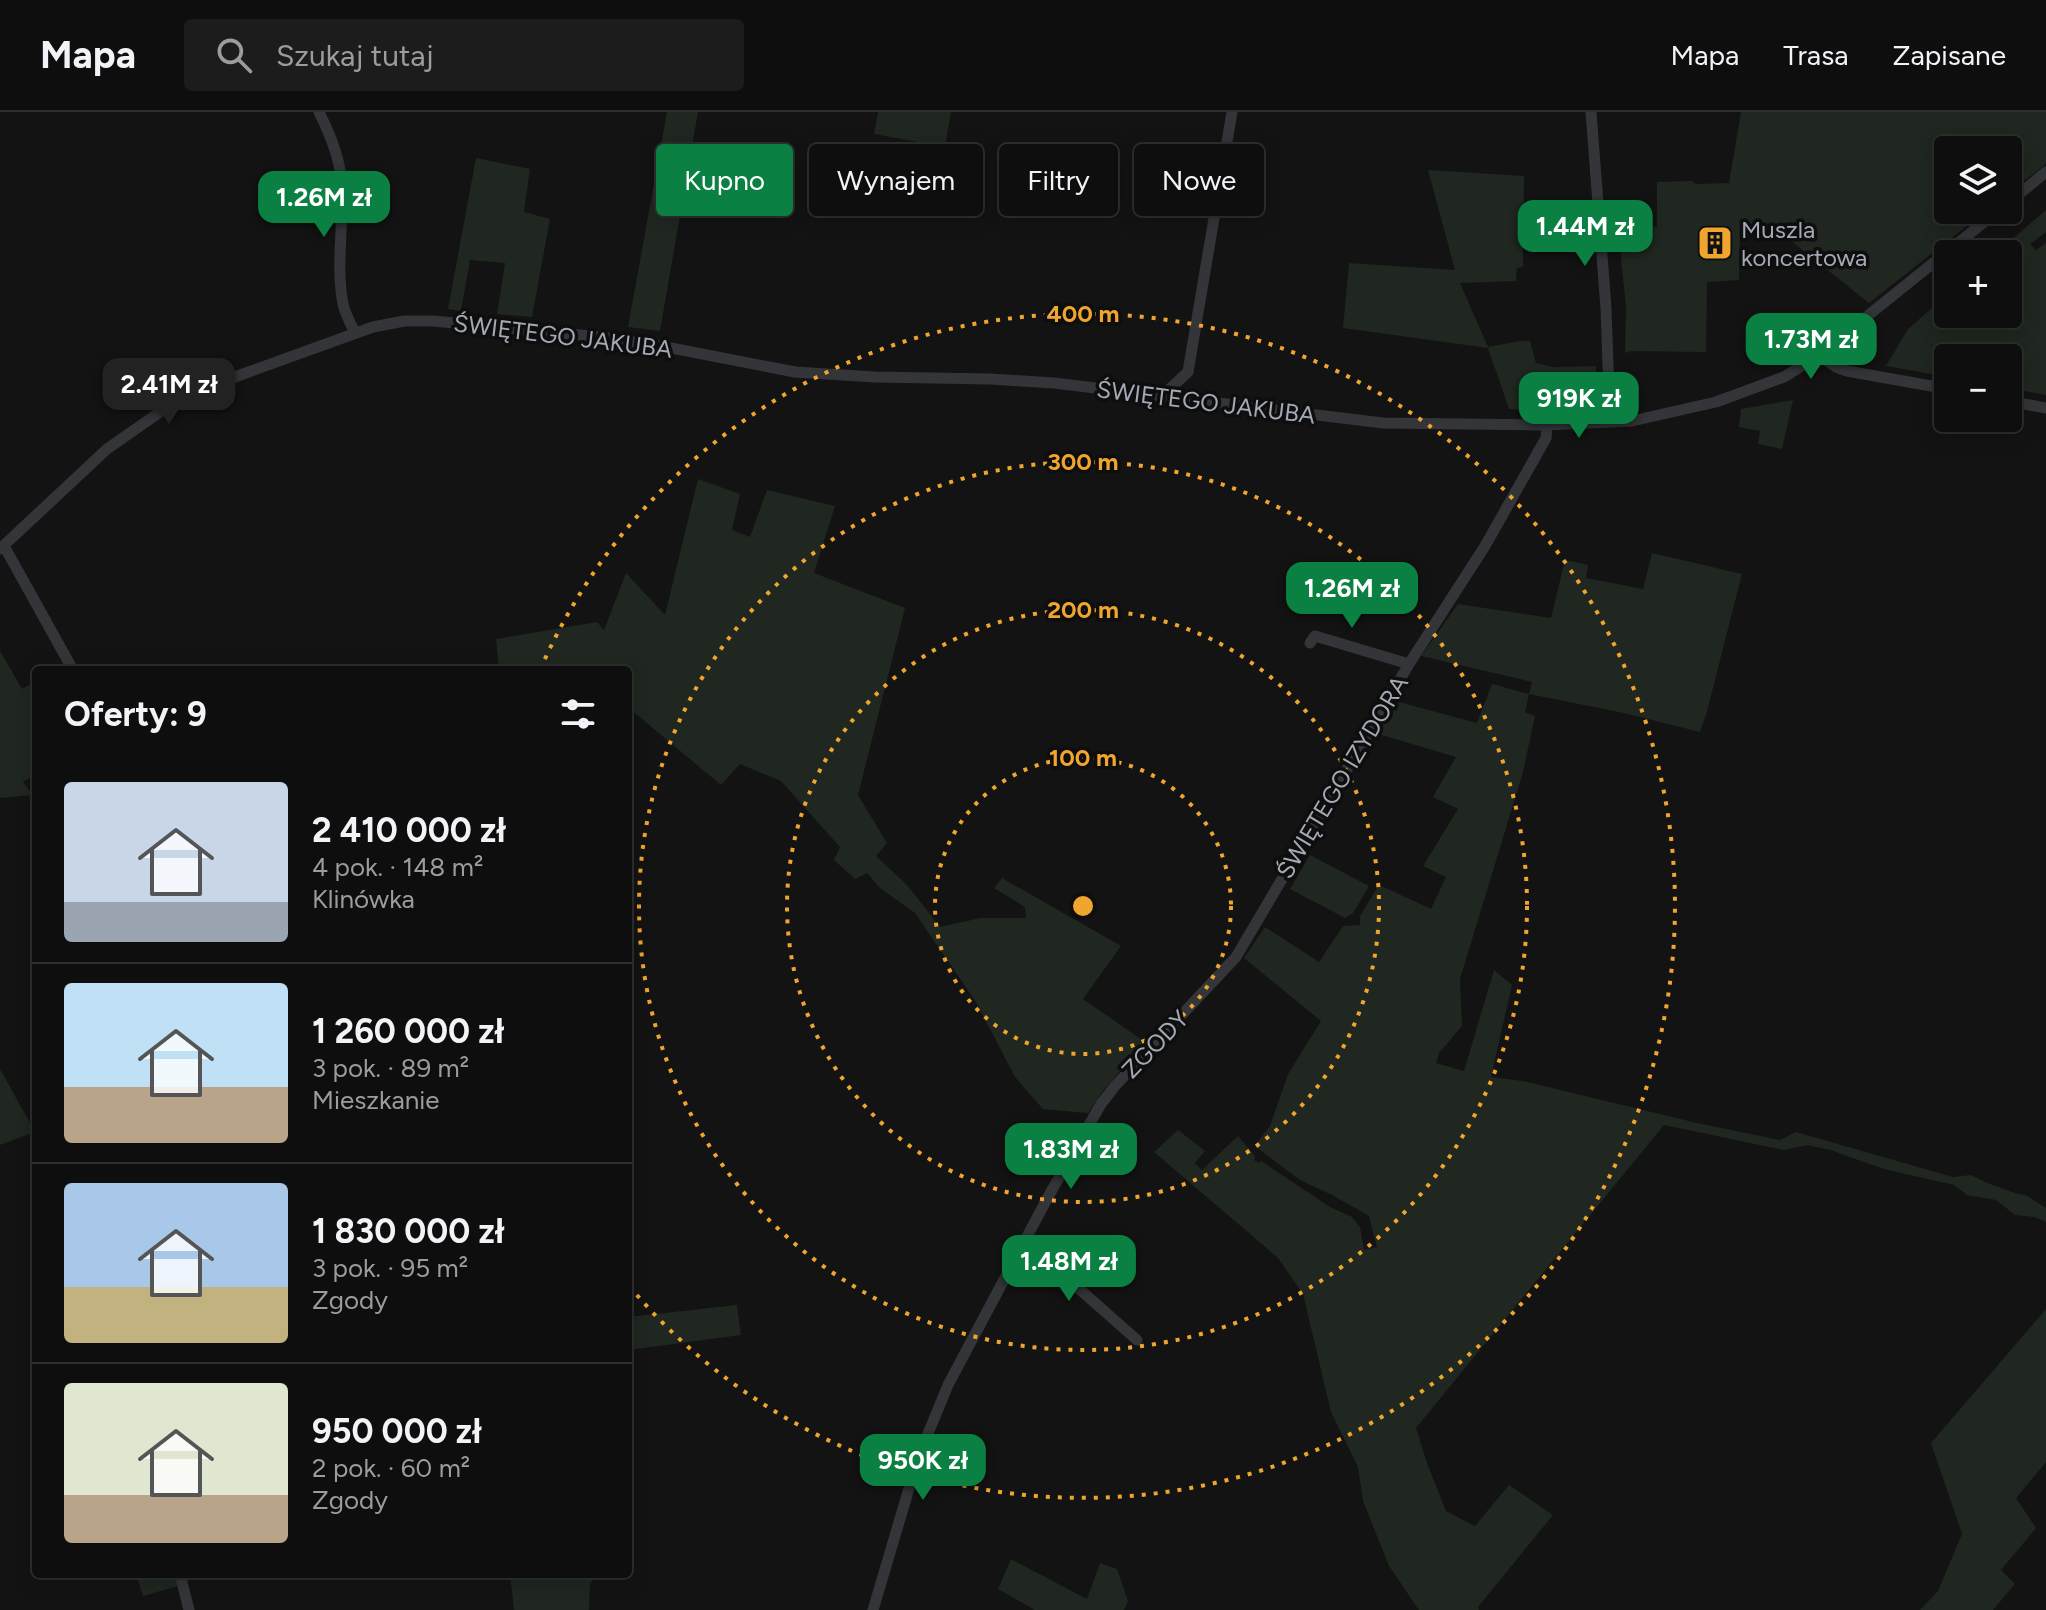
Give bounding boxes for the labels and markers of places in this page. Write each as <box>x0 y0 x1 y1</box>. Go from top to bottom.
pin: 1.26M zł <box>241 171 407 239</box>
pin: 1.44M zł <box>1502 200 1668 268</box>
place label: Muszla koncertowa <box>1741 215 1867 272</box>
building icon: Muszla koncertowa <box>1696 224 1734 262</box>
pin: 1.73M zł <box>1728 313 1894 381</box>
pin: 2.41M zł <box>86 358 252 426</box>
pin: 919K zł <box>1505 372 1653 440</box>
pin: 1.26M zł <box>1269 562 1435 630</box>
centre of rings <box>1069 892 1097 920</box>
pin: 1.83M zł <box>988 1123 1154 1191</box>
pin: 1.48M zł <box>986 1235 1152 1303</box>
pin: 950K zł <box>849 1434 997 1502</box>

